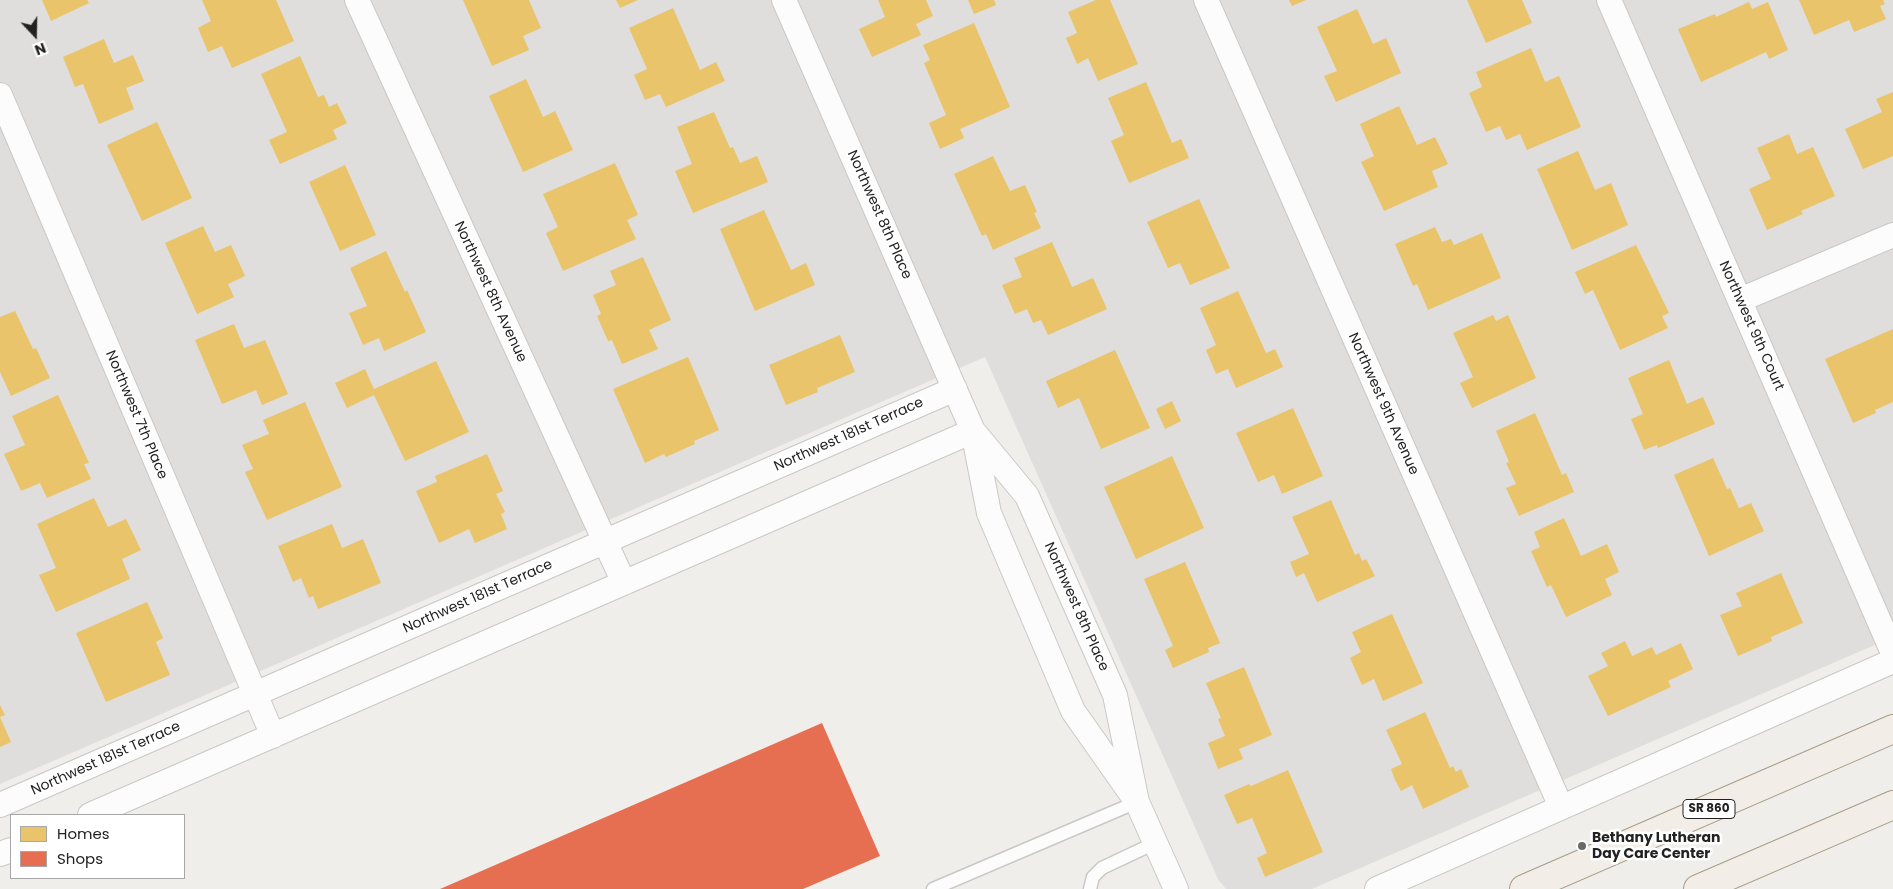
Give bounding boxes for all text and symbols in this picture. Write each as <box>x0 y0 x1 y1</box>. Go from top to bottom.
north arrow <box>10 10 60 60</box>
text: N <box>32 38 49 60</box>
street label: Northwest 8th Place <box>843 148 915 282</box>
street label: Northwest 8th Avenue <box>450 219 530 365</box>
street label: Northwest 9th Court <box>1715 259 1787 393</box>
street label: Northwest 9th Avenue <box>1344 330 1422 478</box>
street label: Northwest 7th Place <box>101 348 171 482</box>
street label: Northwest 181st Terrace <box>772 394 926 476</box>
street label: Northwest 8th Place <box>1040 540 1112 674</box>
street label: Northwest 181st Terrace <box>401 556 555 638</box>
street label: Northwest 181st Terrace <box>29 718 183 800</box>
road number: SR 860 <box>1683 800 1735 819</box>
legend <box>10 814 185 879</box>
text: Homes <box>57 823 110 844</box>
place label: Bethany Lutheran Day Care Center <box>1592 830 1721 862</box>
marker: Bethany Lutheran Day Care Center <box>1576 840 1588 852</box>
text: Shops <box>57 848 103 869</box>

